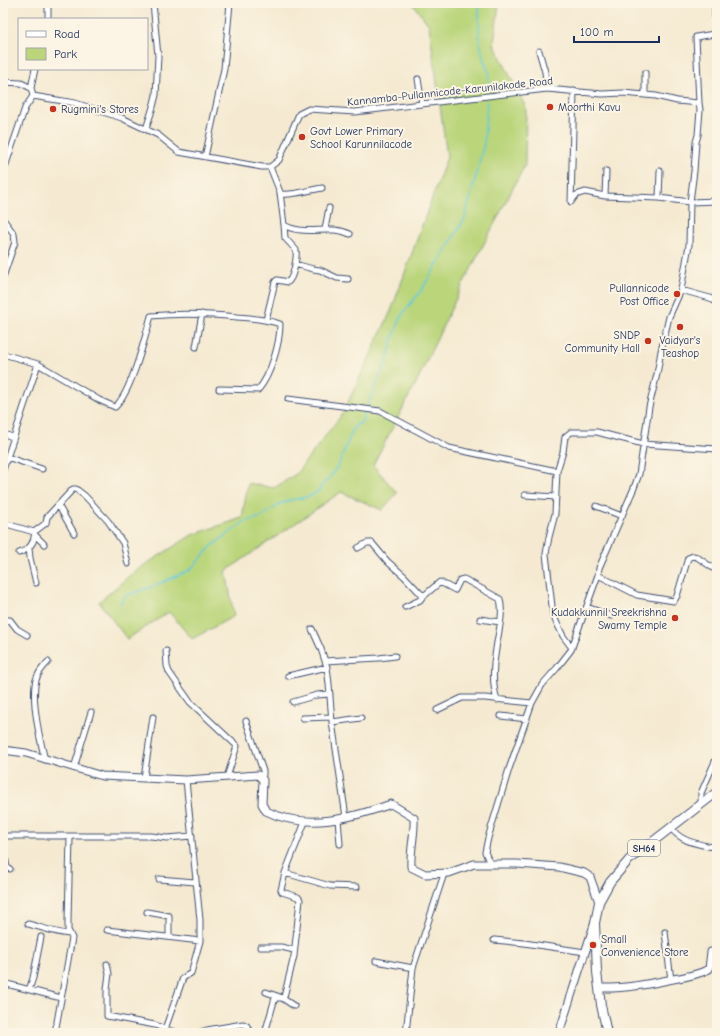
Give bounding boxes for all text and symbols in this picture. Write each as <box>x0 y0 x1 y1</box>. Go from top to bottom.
legend <box>18 18 148 70</box>
scale bar <box>574 18 659 44</box>
text: 100 m <box>580 25 613 39</box>
text: Road <box>54 27 80 41</box>
text: Park <box>54 47 77 61</box>
street label: Kannamba-Pullannicode-Karunilakode Road <box>347 74 554 109</box>
place label: Moorthi Kavu <box>558 101 621 114</box>
marker: Moorthi Kavu <box>545 102 555 112</box>
place label: Rugmini's Stores <box>61 103 139 116</box>
marker: Rugmini's Stores <box>48 104 58 114</box>
place label: Govt Lower Primary School Karunnilacode <box>310 125 413 151</box>
marker: Govt Lower Primary School Karunnilacode <box>297 132 307 142</box>
place label: Pullannicode Post Office <box>610 282 669 308</box>
marker: Pullannicode Post Office <box>672 289 682 299</box>
marker: Vaidyar's Teashop <box>675 322 685 332</box>
place label: SNDP Community Hall <box>565 329 640 355</box>
place label: Vaidyar's Teashop <box>660 334 701 360</box>
marker: SNDP Community Hall <box>643 336 653 346</box>
place label: Kudakkunnil Sreekrishna Swamy Temple <box>551 606 667 632</box>
marker: Kudakkunnil Sreekrishna Swamy Temple <box>670 613 680 623</box>
road number: SH64 <box>628 840 660 856</box>
place label: Small Convenience Store <box>601 933 689 959</box>
marker: Small Convenience Store <box>588 940 598 950</box>

